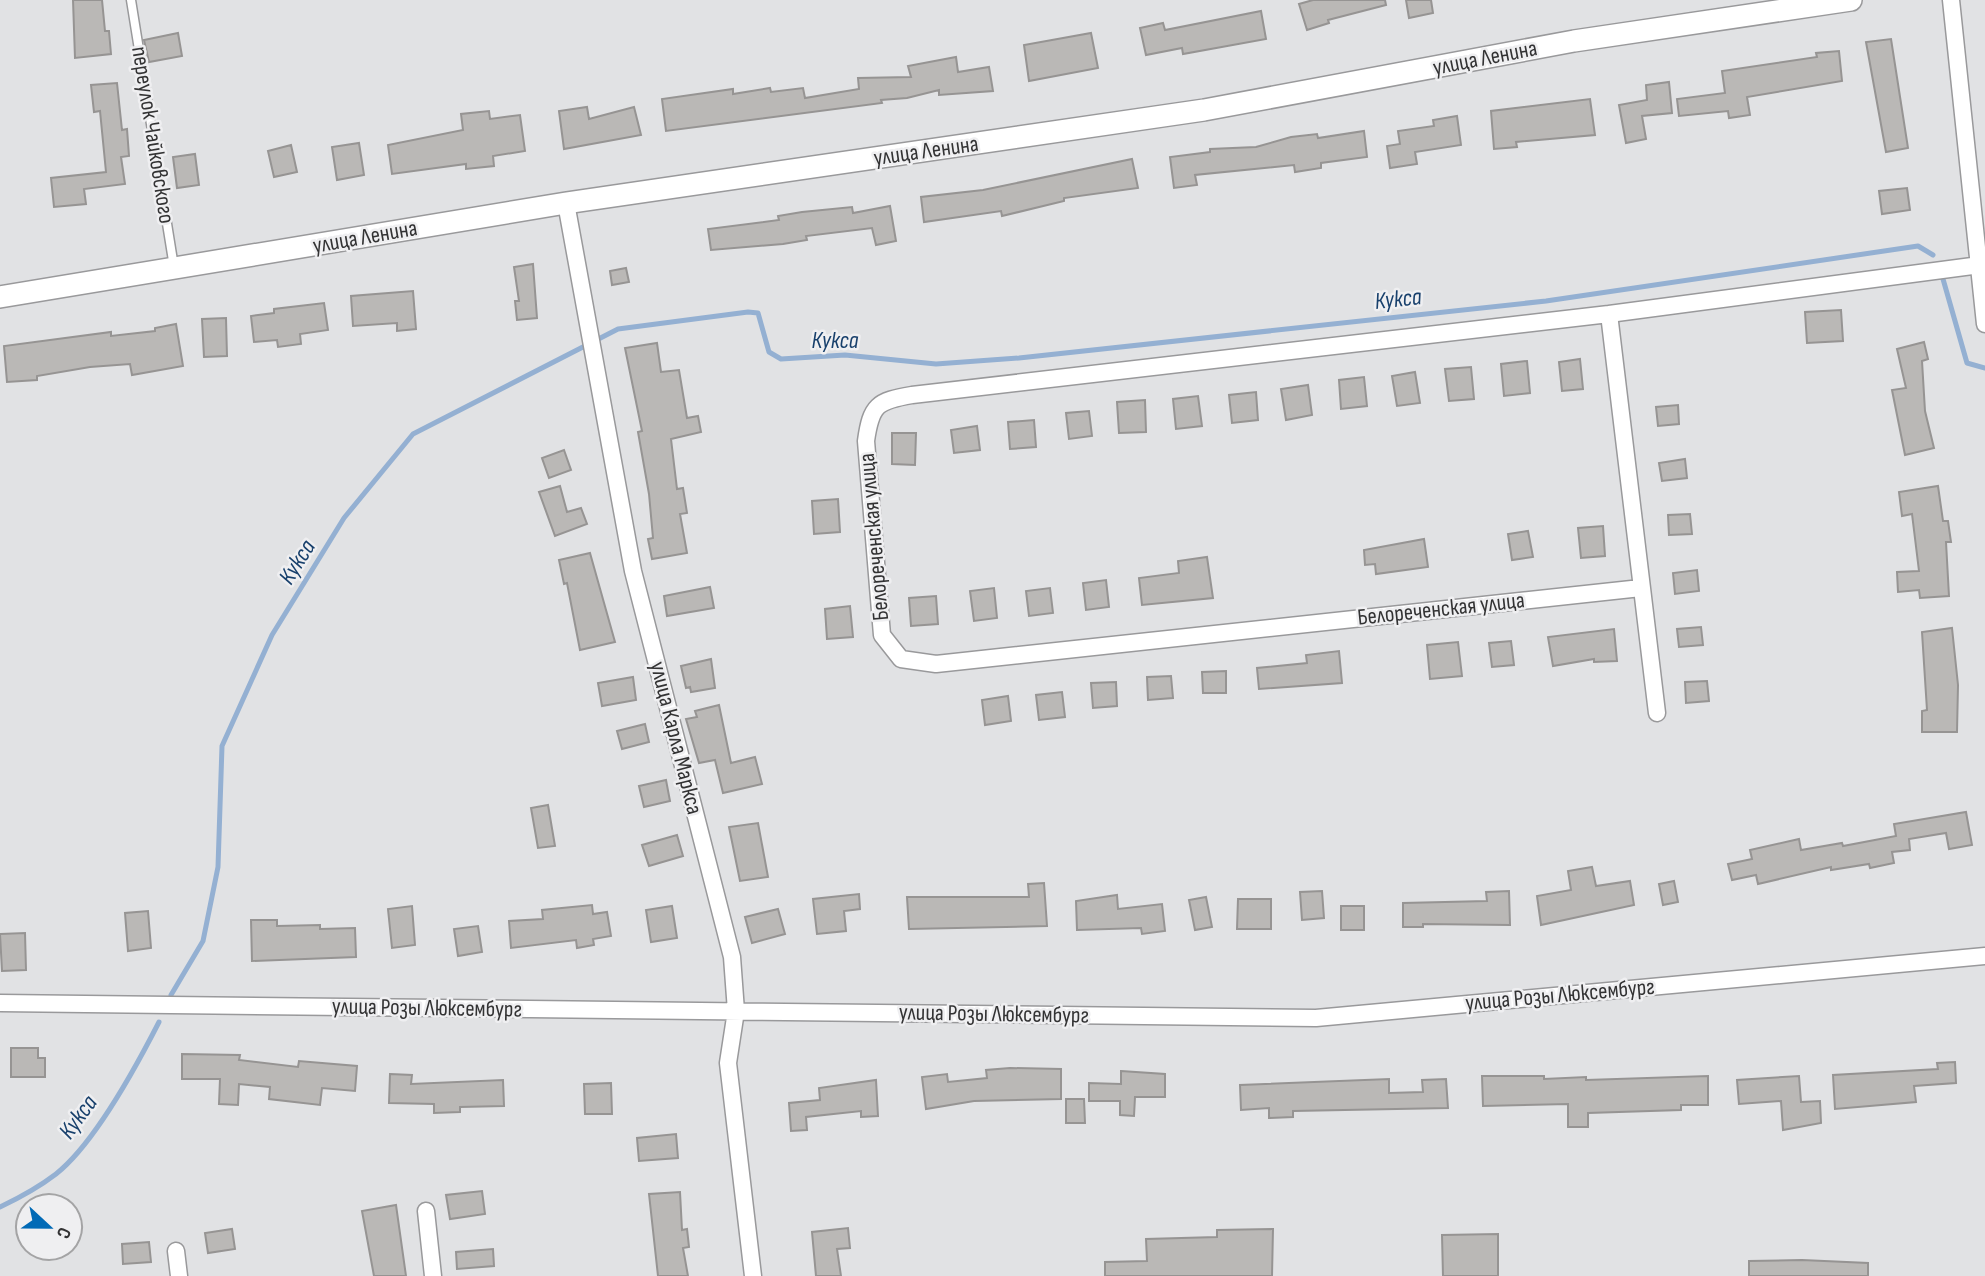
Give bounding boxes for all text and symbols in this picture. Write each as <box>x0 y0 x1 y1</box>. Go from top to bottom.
street label: улица Ленина <box>1431 34 1539 82</box>
street label: переулок Чайковского <box>125 44 181 226</box>
street label: улица Ленина <box>872 130 980 172</box>
street label: улица Ленина <box>311 214 419 260</box>
water label: Кукса <box>1373 282 1423 316</box>
water label: Кукса <box>811 326 859 355</box>
street label: Белореченская улица <box>853 452 895 622</box>
water label: Кукса <box>272 534 322 590</box>
street label: Белореченская улица <box>1356 586 1526 632</box>
street label: улица Карла Маркса <box>643 659 709 817</box>
street label: улица Розы Люксембург <box>1464 973 1656 1017</box>
street label: улица Розы Люксембург <box>332 992 522 1024</box>
street label: улица Розы Люксембург <box>899 998 1089 1030</box>
water label: Кукса <box>52 1089 104 1145</box>
north arrow <box>14 1192 84 1262</box>
text: С <box>51 1224 76 1242</box>

